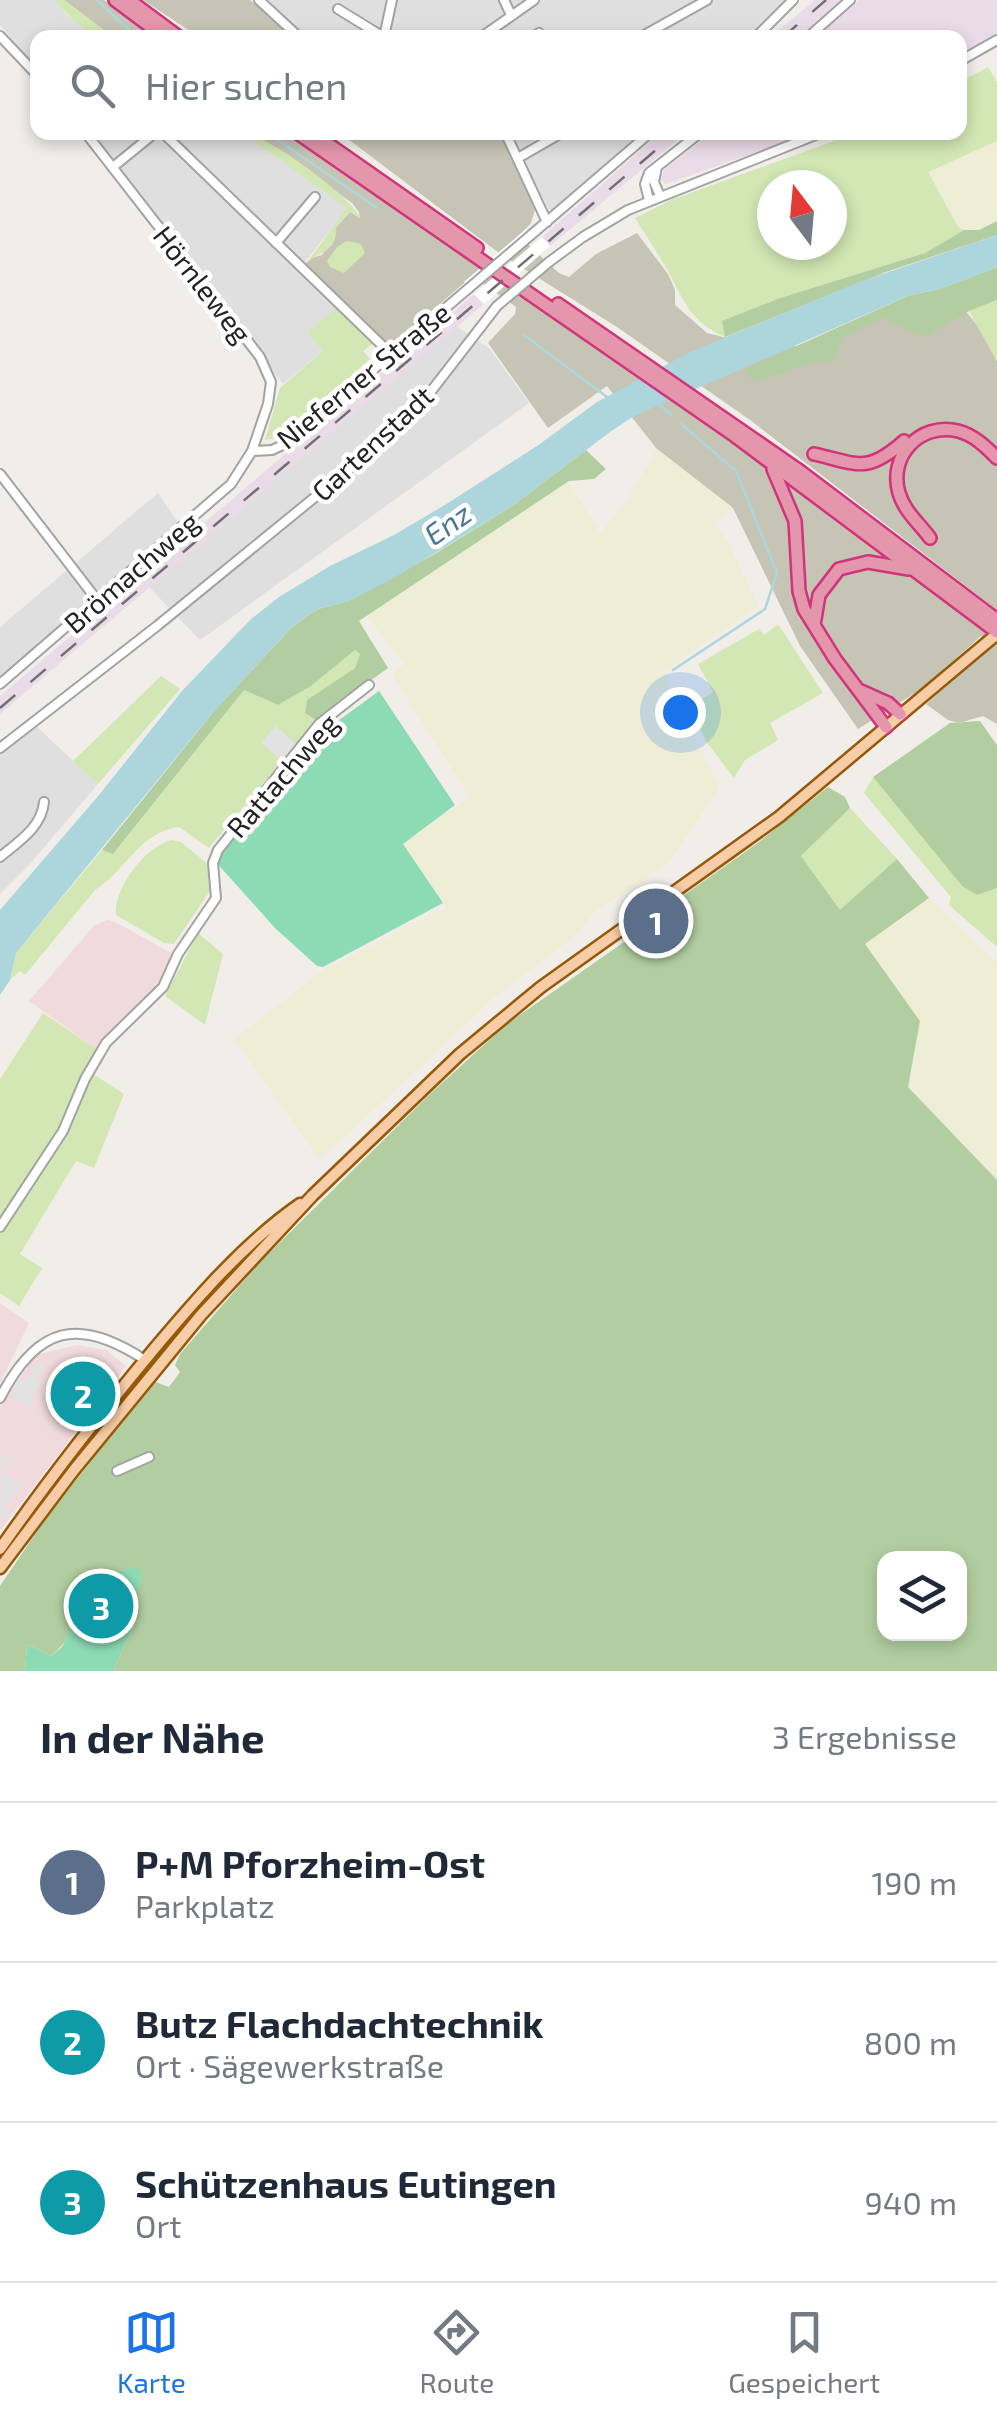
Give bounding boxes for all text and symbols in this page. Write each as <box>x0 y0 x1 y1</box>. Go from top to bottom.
search box <box>30 30 967 140</box>
icon: search <box>65 58 120 113</box>
text: Hier suchen <box>145 62 347 108</box>
north arrow <box>757 170 847 260</box>
street label: Hörnleweg <box>147 219 259 350</box>
street label: Nieferner Straße <box>269 295 457 455</box>
street label: Gartenstadt <box>304 378 440 508</box>
water label: Enz <box>417 494 477 552</box>
street label: Brömachweg <box>57 504 206 640</box>
your location <box>655 687 706 738</box>
street label: Rattachweg <box>219 706 345 844</box>
pin: 1 <box>624 884 688 958</box>
pin: 2 <box>51 1356 116 1432</box>
map controls <box>877 1551 967 1641</box>
button: layers <box>877 1551 967 1641</box>
pin: 3 <box>68 1568 134 1644</box>
text: In der Nähe <box>40 1711 265 1761</box>
text: 3 Ergebnisse <box>772 1717 957 1755</box>
text: P+M Pforzheim-Ost <box>135 1840 485 1886</box>
text: 1 <box>66 1863 79 1901</box>
text: 190 m <box>871 1863 957 1901</box>
text: Parkplatz <box>135 1886 275 1924</box>
text: Butz Flachdachtechnik <box>135 2000 543 2046</box>
text: 2 <box>63 2023 82 2061</box>
text: 800 m <box>864 2023 957 2061</box>
text: Ort · Sägewerkstraße <box>135 2046 444 2084</box>
text: Schützenhaus Eutingen <box>135 2160 557 2206</box>
text: 3 <box>63 2183 82 2221</box>
text: 940 m <box>865 2183 957 2221</box>
text: Ort <box>135 2206 181 2244</box>
tab: Karte <box>117 2305 186 2399</box>
tab: Route <box>420 2305 494 2399</box>
tab: Gespeichert <box>728 2305 880 2399</box>

